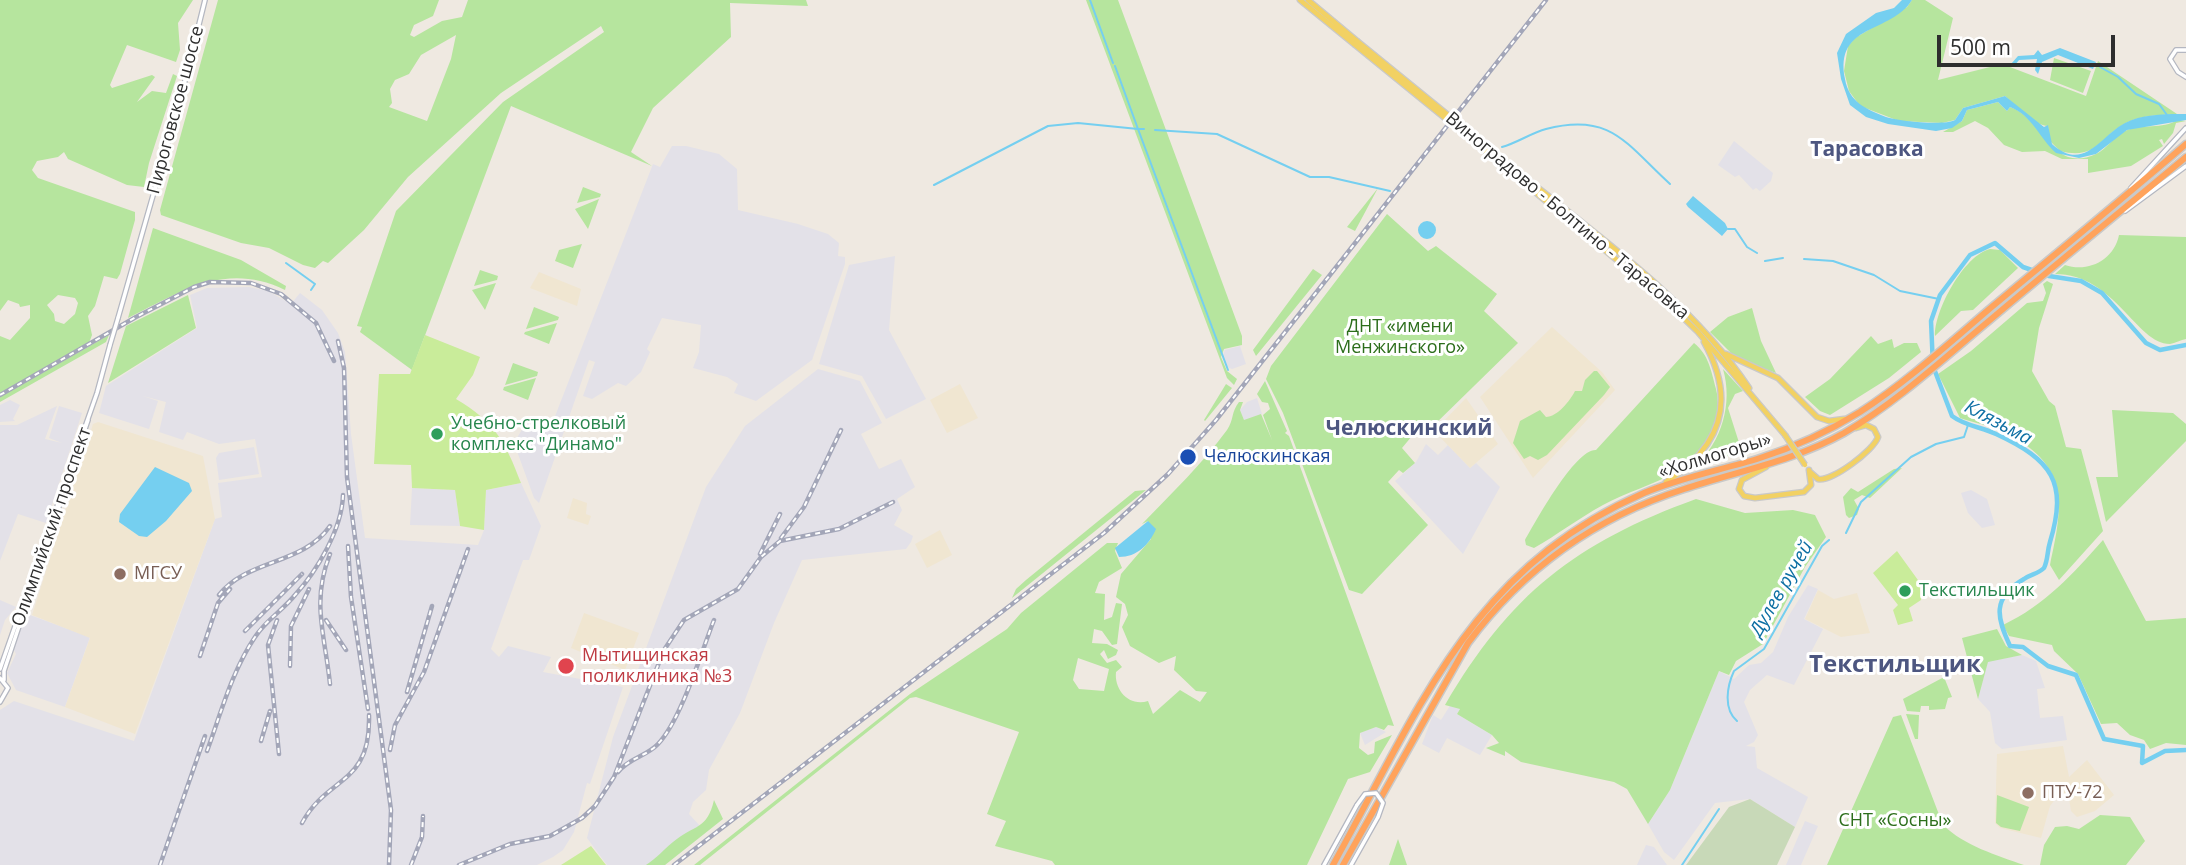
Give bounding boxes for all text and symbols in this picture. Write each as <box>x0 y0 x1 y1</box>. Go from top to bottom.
scale bar <box>1941 21 2120 65</box>
street label: Пироговское шоссе <box>143 24 209 196</box>
text: 500 m <box>1950 33 2011 61</box>
street label: Виноградово - Болтино - Тарасовка <box>1441 108 1693 324</box>
district label: Тарасовка <box>1810 137 1924 163</box>
park label: ДНТ «имени Менжинского» <box>1335 316 1465 358</box>
water label: Клязьма <box>1960 396 2036 450</box>
place label: Учебно-стрелковый комплекс "Динамо" <box>451 413 626 456</box>
district label: Челюскинский <box>1326 416 1492 442</box>
street label: Олимпийский проспект <box>8 425 96 629</box>
marker: Учебно-стрелковый комплекс "Динамо" <box>429 426 445 442</box>
street label: «Холмогоры» <box>1656 429 1774 483</box>
place label: Челюскинская <box>1204 446 1330 468</box>
marker: Челюскинская <box>1178 447 1198 467</box>
water label: Дулев ручей <box>1746 537 1818 641</box>
place label: МГСУ <box>134 563 182 585</box>
marker: МГСУ <box>112 566 128 582</box>
place label: Текстильщик <box>1919 580 2035 602</box>
marker: Текстильщик <box>1897 583 1913 599</box>
place label: Мытищинская поликлиника №3 <box>582 645 732 688</box>
district label: Текстильщик <box>1809 651 1981 679</box>
marker: Мытищинская поликлиника №3 <box>556 656 576 676</box>
place label: ПТУ-72 <box>2042 782 2103 804</box>
marker: ПТУ-72 <box>2020 785 2036 801</box>
park label: СНТ «Сосны» <box>1838 810 1952 832</box>

